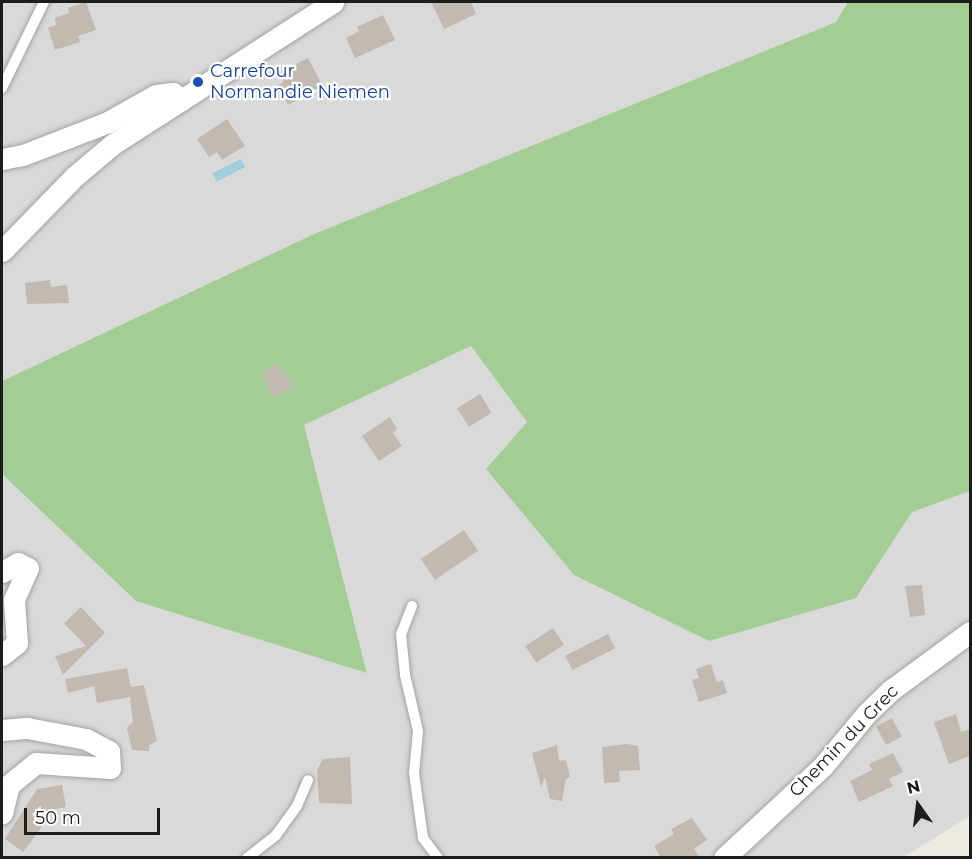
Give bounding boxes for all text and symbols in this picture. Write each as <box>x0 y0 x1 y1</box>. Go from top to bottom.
place label: Carrefour Normandie Niemen <box>210 61 390 104</box>
marker: Carrefour Normandie Niemen <box>191 75 205 89</box>
street label: Chemin du Grec <box>785 680 903 802</box>
north arrow <box>888 775 948 835</box>
text: N <box>905 776 922 798</box>
scale bar <box>27 796 164 834</box>
text: 50 m <box>35 807 81 829</box>

